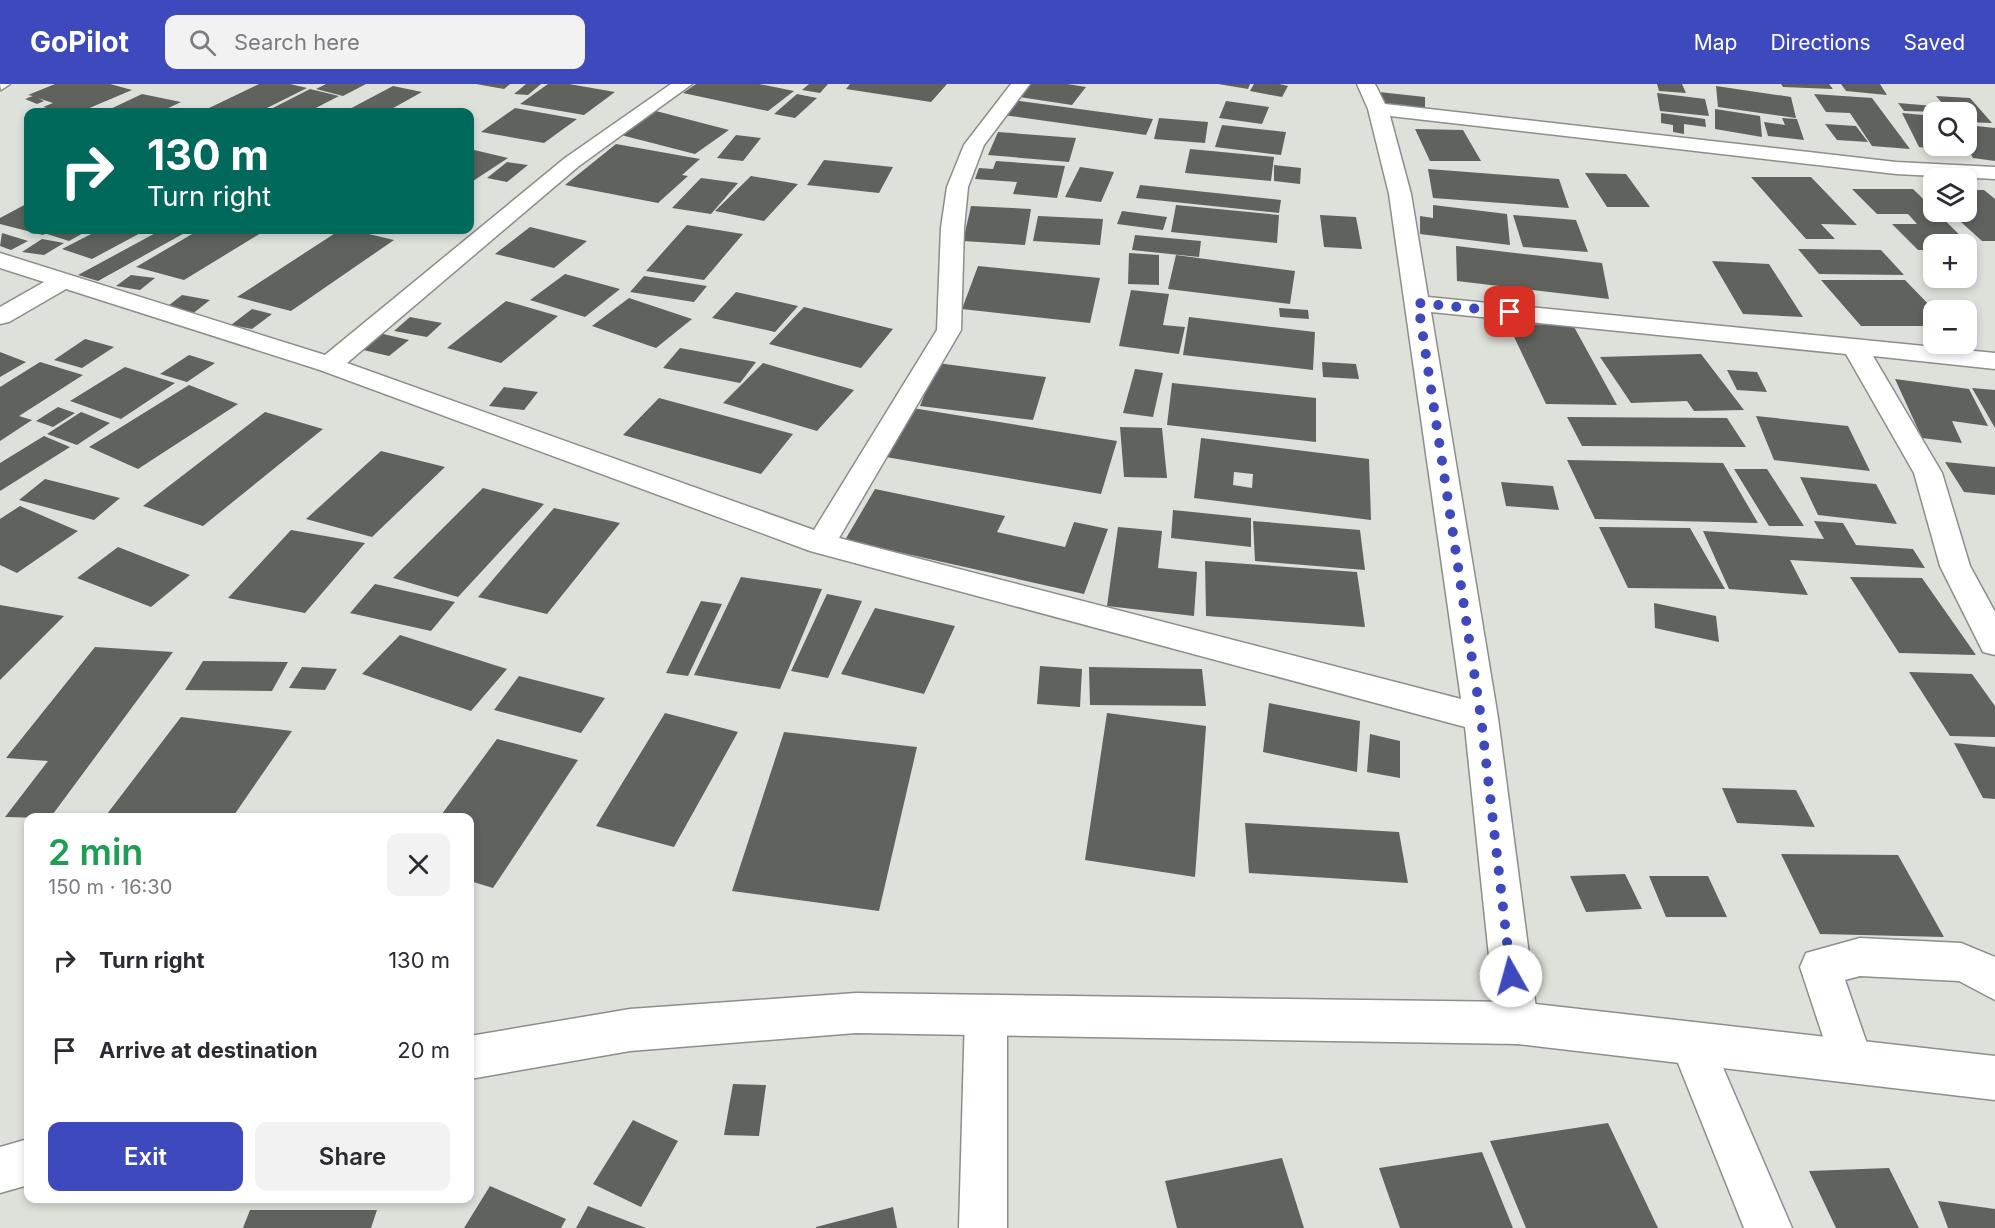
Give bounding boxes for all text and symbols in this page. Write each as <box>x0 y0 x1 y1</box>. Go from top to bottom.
search box <box>165 15 585 69</box>
text: GoPilot <box>30 25 129 59</box>
icon: search <box>186 26 219 59</box>
text: Search here <box>234 29 360 55</box>
text: Map <box>1694 30 1737 55</box>
text: Directions <box>1770 30 1871 55</box>
text: Saved <box>1904 30 1965 55</box>
map controls <box>1923 102 1977 354</box>
button: search <box>1923 102 1977 156</box>
text: 130 m <box>147 129 269 180</box>
icon: right <box>48 132 126 210</box>
button: layers <box>1923 168 1977 222</box>
text: Turn right <box>147 180 271 213</box>
button: + <box>1923 234 1977 288</box>
pin <box>1484 286 1535 337</box>
icon: arrive <box>1493 295 1526 328</box>
button: − <box>1923 300 1977 354</box>
text: 2 min <box>48 830 143 874</box>
button: close <box>387 833 450 896</box>
text: 150 m · 16:30 <box>48 875 172 899</box>
icon: right <box>48 944 81 977</box>
position arrow <box>1479 944 1543 1008</box>
text: Turn right <box>99 947 205 973</box>
text: 130 m <box>388 947 450 973</box>
icon: arrive <box>48 1034 81 1067</box>
text: Arrive at destination <box>99 1037 318 1063</box>
text: 20 m <box>397 1037 450 1063</box>
button: Exit <box>48 1122 243 1191</box>
button: Share <box>255 1122 450 1191</box>

